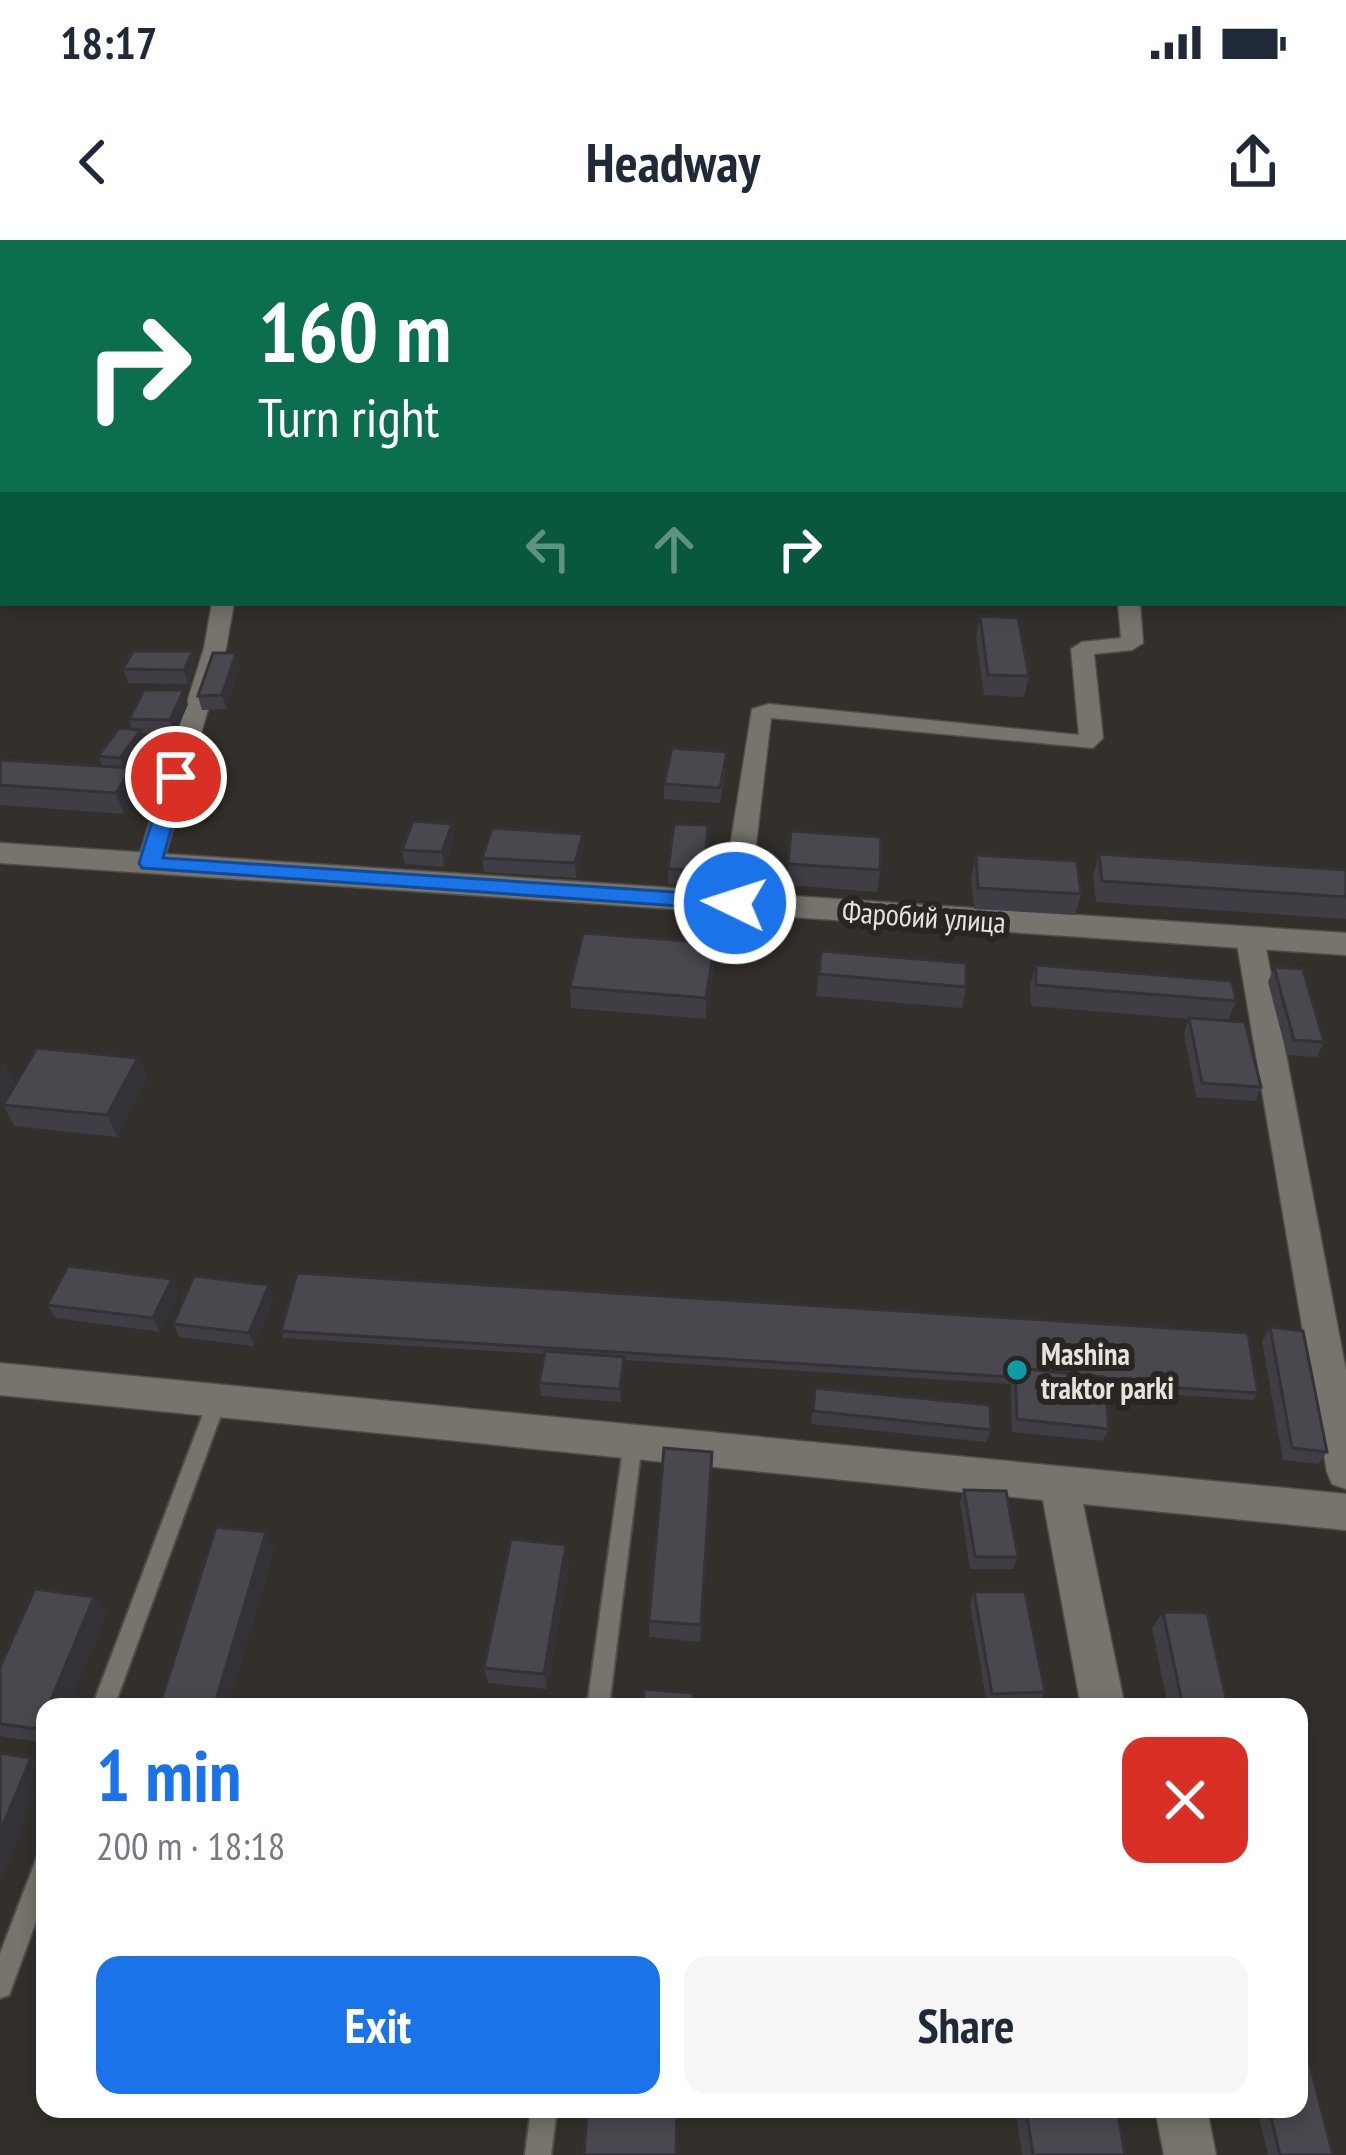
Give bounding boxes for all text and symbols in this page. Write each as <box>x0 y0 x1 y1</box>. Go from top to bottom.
text: 18:17 <box>60 13 157 71</box>
text: Headway <box>586 127 760 197</box>
icon: back <box>60 129 126 195</box>
icon: share <box>1220 129 1286 195</box>
text: 160 m <box>258 276 451 385</box>
icon: right <box>60 288 216 444</box>
text: Turn right <box>258 382 439 452</box>
icon: left <box>515 516 581 582</box>
icon: ahead <box>641 516 707 582</box>
icon: right <box>767 516 833 582</box>
pin <box>125 726 227 828</box>
icon: arrive <box>143 744 209 810</box>
position arrow <box>672 840 798 966</box>
street label: Фаробий улица <box>841 891 1007 941</box>
place label: Mashina traktor parki <box>1041 1334 1174 1407</box>
marker: Mashina traktor parki <box>1004 1357 1030 1383</box>
text: 1 min <box>96 1728 241 1821</box>
button: close <box>1122 1737 1248 1863</box>
text: 200 m · 18:18 <box>96 1820 285 1871</box>
button: Exit <box>96 1956 660 2094</box>
button: Share <box>684 1956 1248 2094</box>

